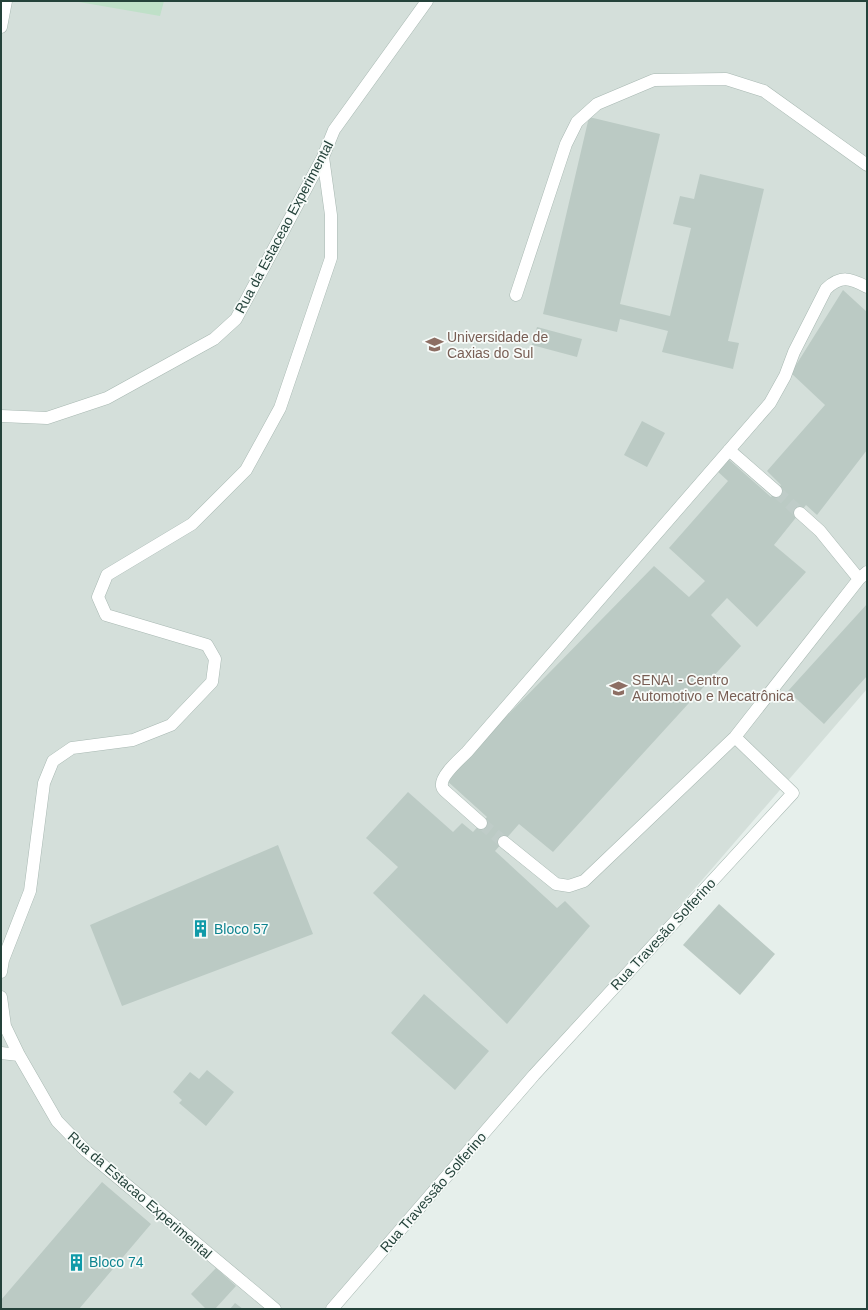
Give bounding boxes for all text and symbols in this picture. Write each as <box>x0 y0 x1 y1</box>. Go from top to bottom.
street label: Rua da Estaceao Experimental <box>232 138 336 316</box>
place label: Universidade de Caxias do Sul <box>447 329 548 361</box>
school or university icon: Universidade de Caxias do Sul <box>424 335 444 355</box>
place label: SENAI - Centro Automotivo e Mecatrônica <box>632 672 794 704</box>
school or university icon: SENAI - Centro Automotivo e Mecatrônica <box>609 678 629 698</box>
street label: Rua Travesão Solferino <box>607 875 719 993</box>
building icon: Bloco 57 <box>191 919 211 939</box>
place label: Bloco 57 <box>214 921 269 937</box>
street label: Rua da Estacao Experimental <box>65 1128 215 1262</box>
street label: Rua Travessão Solferino <box>377 1129 489 1255</box>
building icon: Bloco 74 <box>66 1252 86 1272</box>
place label: Bloco 74 <box>89 1254 144 1270</box>

